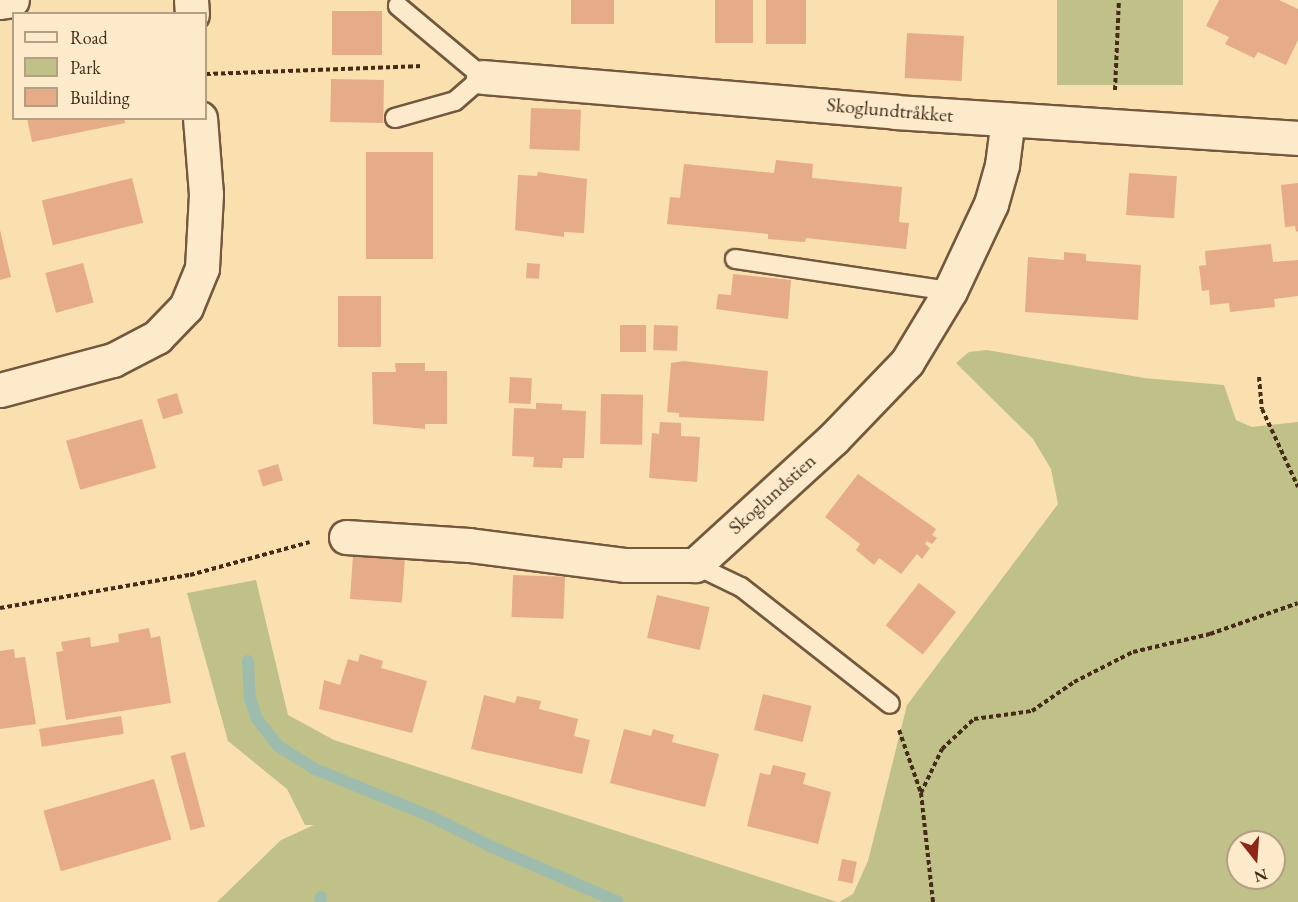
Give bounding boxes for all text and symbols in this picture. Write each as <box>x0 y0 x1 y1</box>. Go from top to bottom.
legend <box>12 12 207 120</box>
text: Road <box>70 26 108 49</box>
text: Park <box>70 56 101 79</box>
text: Building <box>70 86 130 109</box>
street label: Skoglundtråkket <box>826 93 954 127</box>
street label: Skoglundstien <box>723 449 821 539</box>
north arrow <box>1226 830 1286 890</box>
text: N <box>1252 864 1270 888</box>

